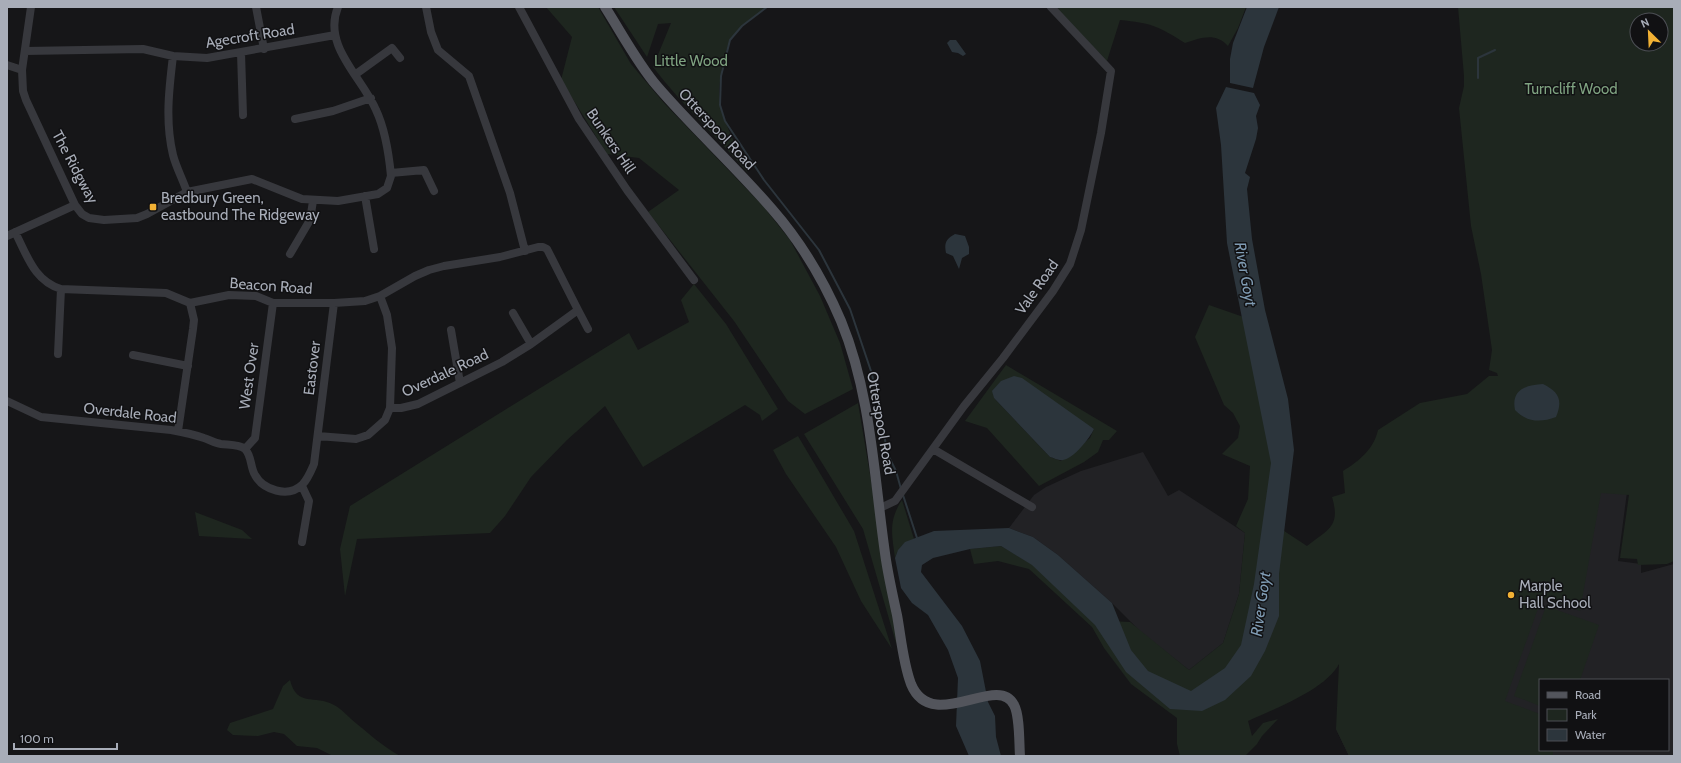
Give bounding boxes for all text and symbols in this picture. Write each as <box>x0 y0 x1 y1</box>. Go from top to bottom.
north arrow <box>1629 12 1669 52</box>
text: N <box>1639 15 1651 31</box>
street label: Agecroft Road <box>204 20 296 52</box>
park label: Little Wood <box>654 52 728 70</box>
park label: Turncliff Wood <box>1525 80 1617 98</box>
street label: Otterspool Road <box>675 85 759 173</box>
street label: Bunkers Hill <box>583 105 639 177</box>
street label: The Ridgway <box>48 127 102 207</box>
place label: Bredbury Green, eastbound The Ridgeway <box>161 189 320 224</box>
marker: Bredbury Green, eastbound The Ridgeway <box>148 202 158 212</box>
water label: River Goyt <box>1231 240 1261 309</box>
street label: Vale Road <box>1012 256 1062 318</box>
street label: Beacon Road <box>229 274 313 298</box>
street label: Eastover <box>300 340 324 396</box>
street label: West Over <box>235 341 263 410</box>
street label: Overdale Road <box>399 345 491 401</box>
street label: Otterspool Road <box>863 370 899 476</box>
street label: Overdale Road <box>83 399 177 427</box>
water label: River Goyt <box>1247 569 1275 638</box>
place label: Marple Hall School <box>1519 577 1591 612</box>
marker: Marple Hall School <box>1506 590 1516 600</box>
legend <box>1539 679 1669 751</box>
text: Road <box>1575 687 1601 702</box>
text: Park <box>1575 707 1597 722</box>
scale bar <box>14 725 117 751</box>
text: Water <box>1575 727 1606 742</box>
text: 100 m <box>20 731 54 746</box>

